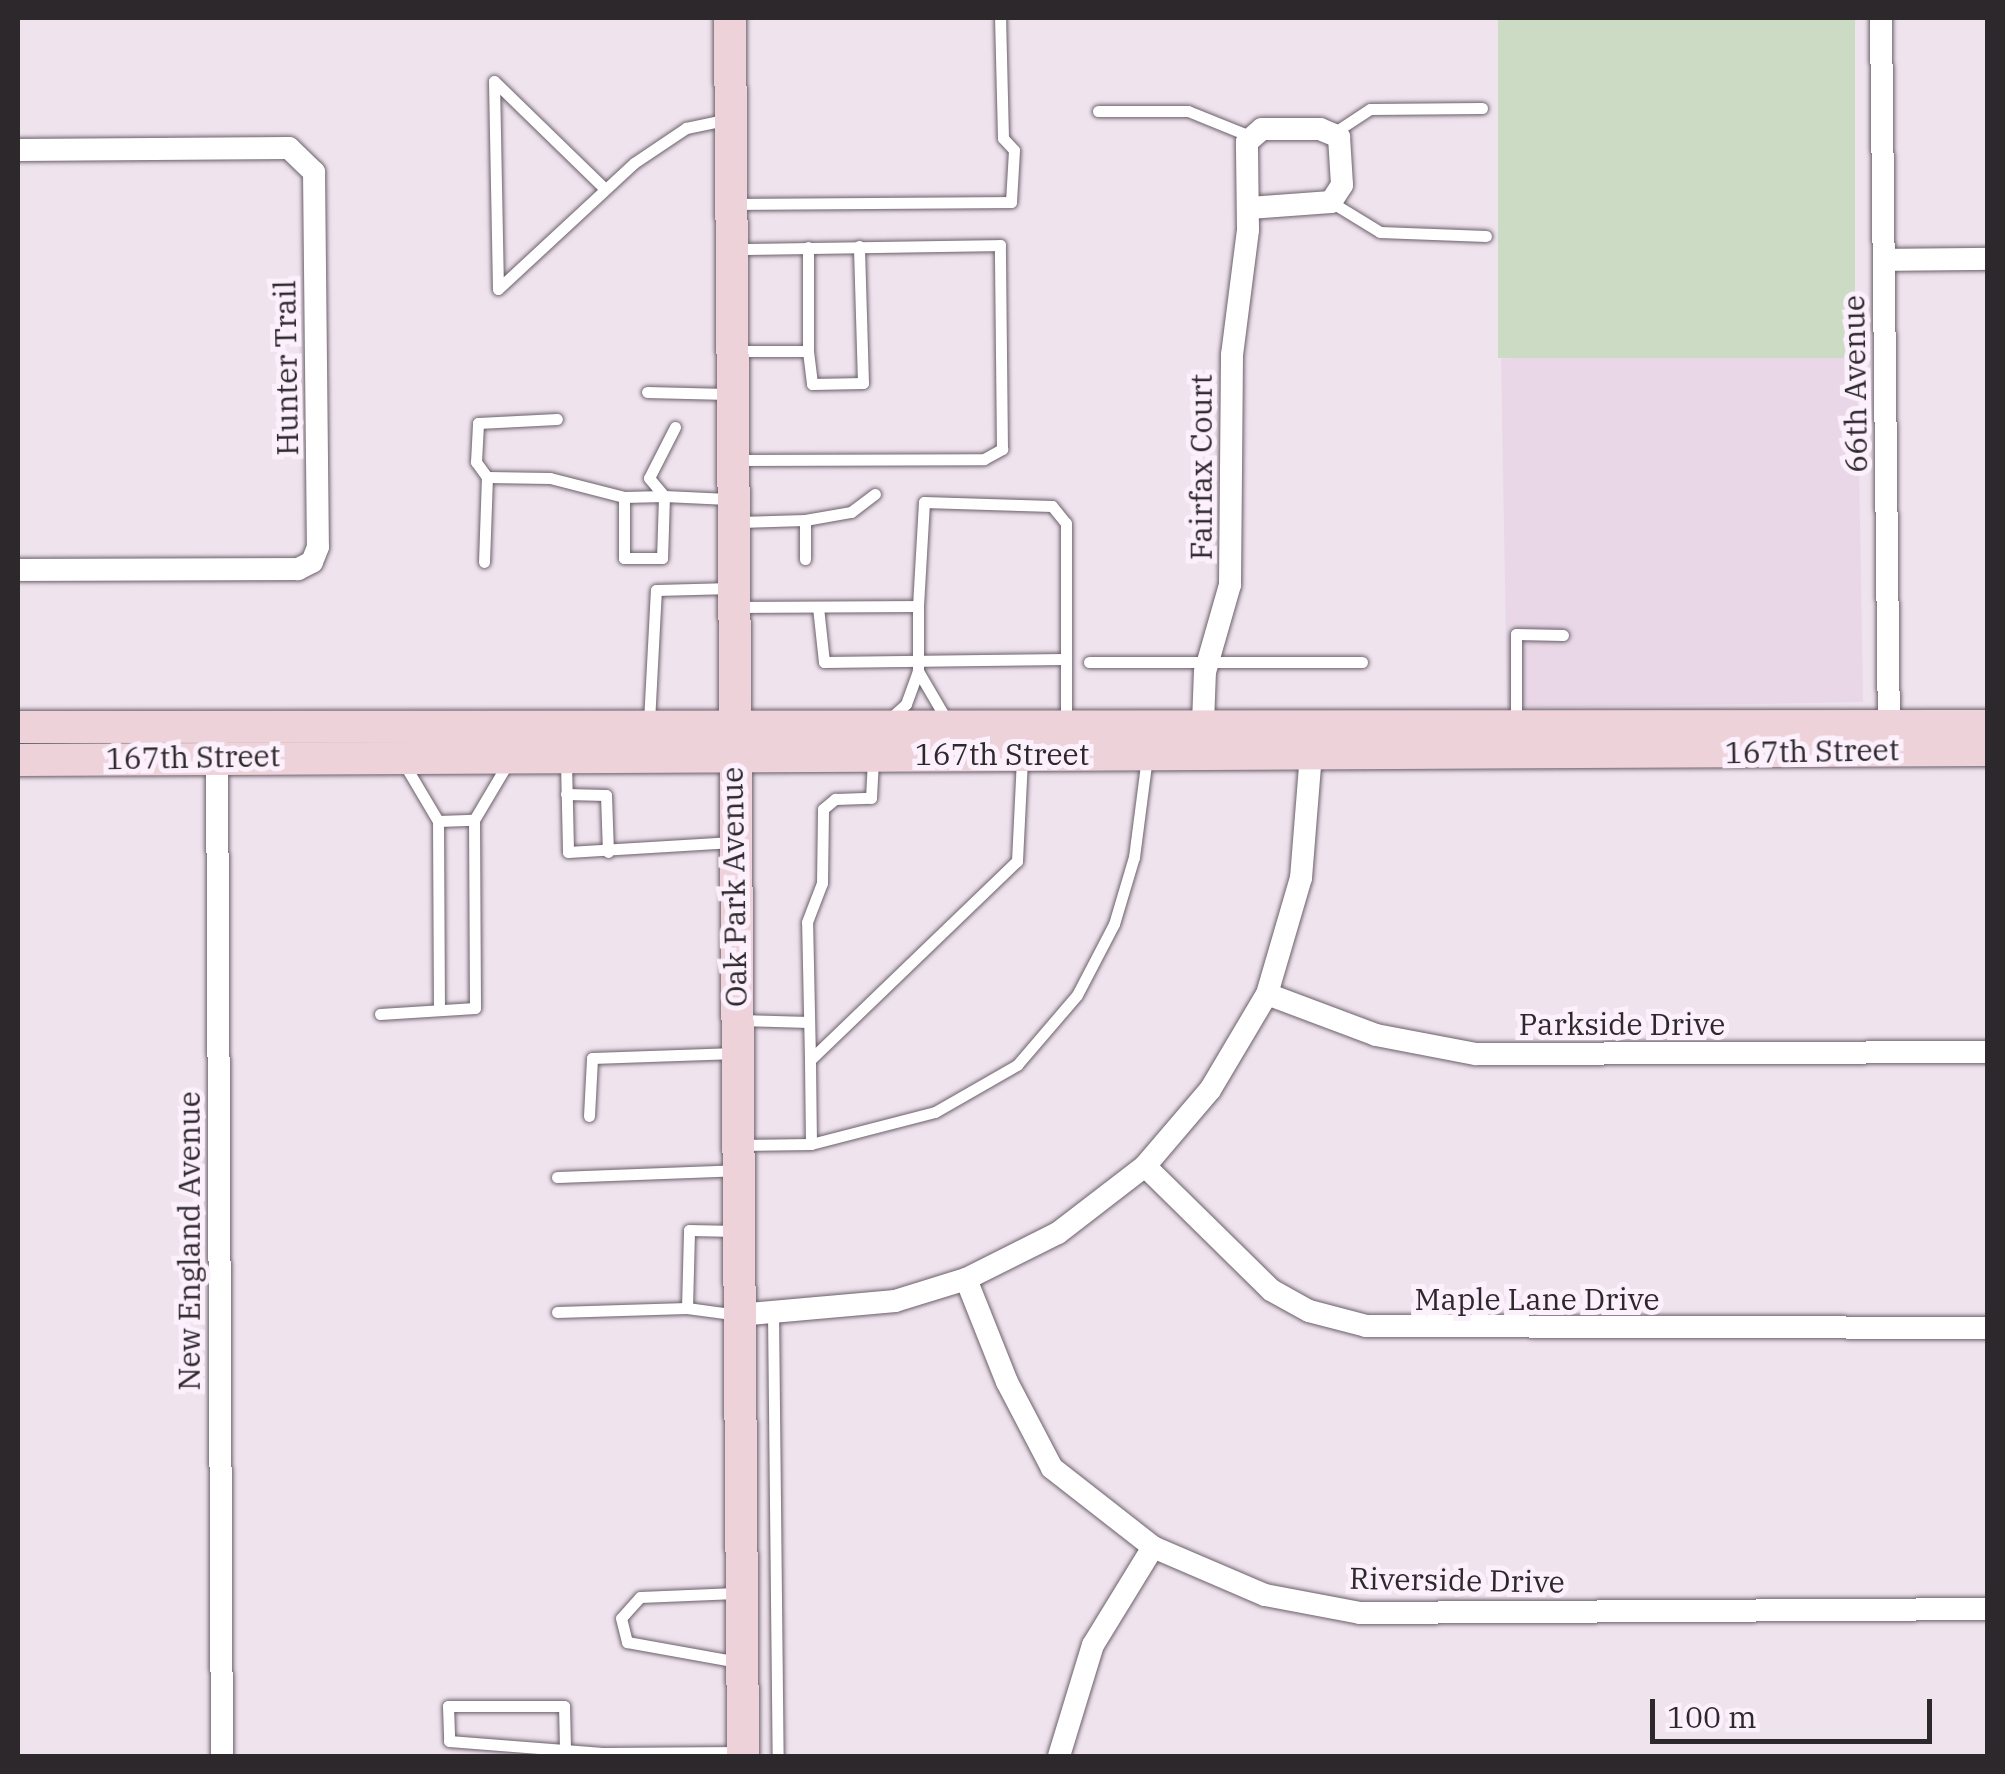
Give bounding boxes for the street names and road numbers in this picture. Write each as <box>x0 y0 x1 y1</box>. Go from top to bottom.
street label: Hunter Trail <box>266 280 306 456</box>
street label: 66th Avenue <box>1835 295 1875 473</box>
street label: Fairfax Court <box>1183 374 1219 560</box>
street label: 167th Street <box>1724 731 1900 771</box>
street label: 167th Street <box>915 736 1089 772</box>
street label: 167th Street <box>105 737 281 777</box>
street label: Oak Park Avenue <box>714 767 754 1007</box>
street label: Parkside Drive <box>1519 1006 1725 1042</box>
street label: New England Avenue <box>171 1091 207 1391</box>
street label: Maple Lane Drive <box>1414 1281 1660 1317</box>
street label: Riverside Drive <box>1349 1560 1565 1600</box>

